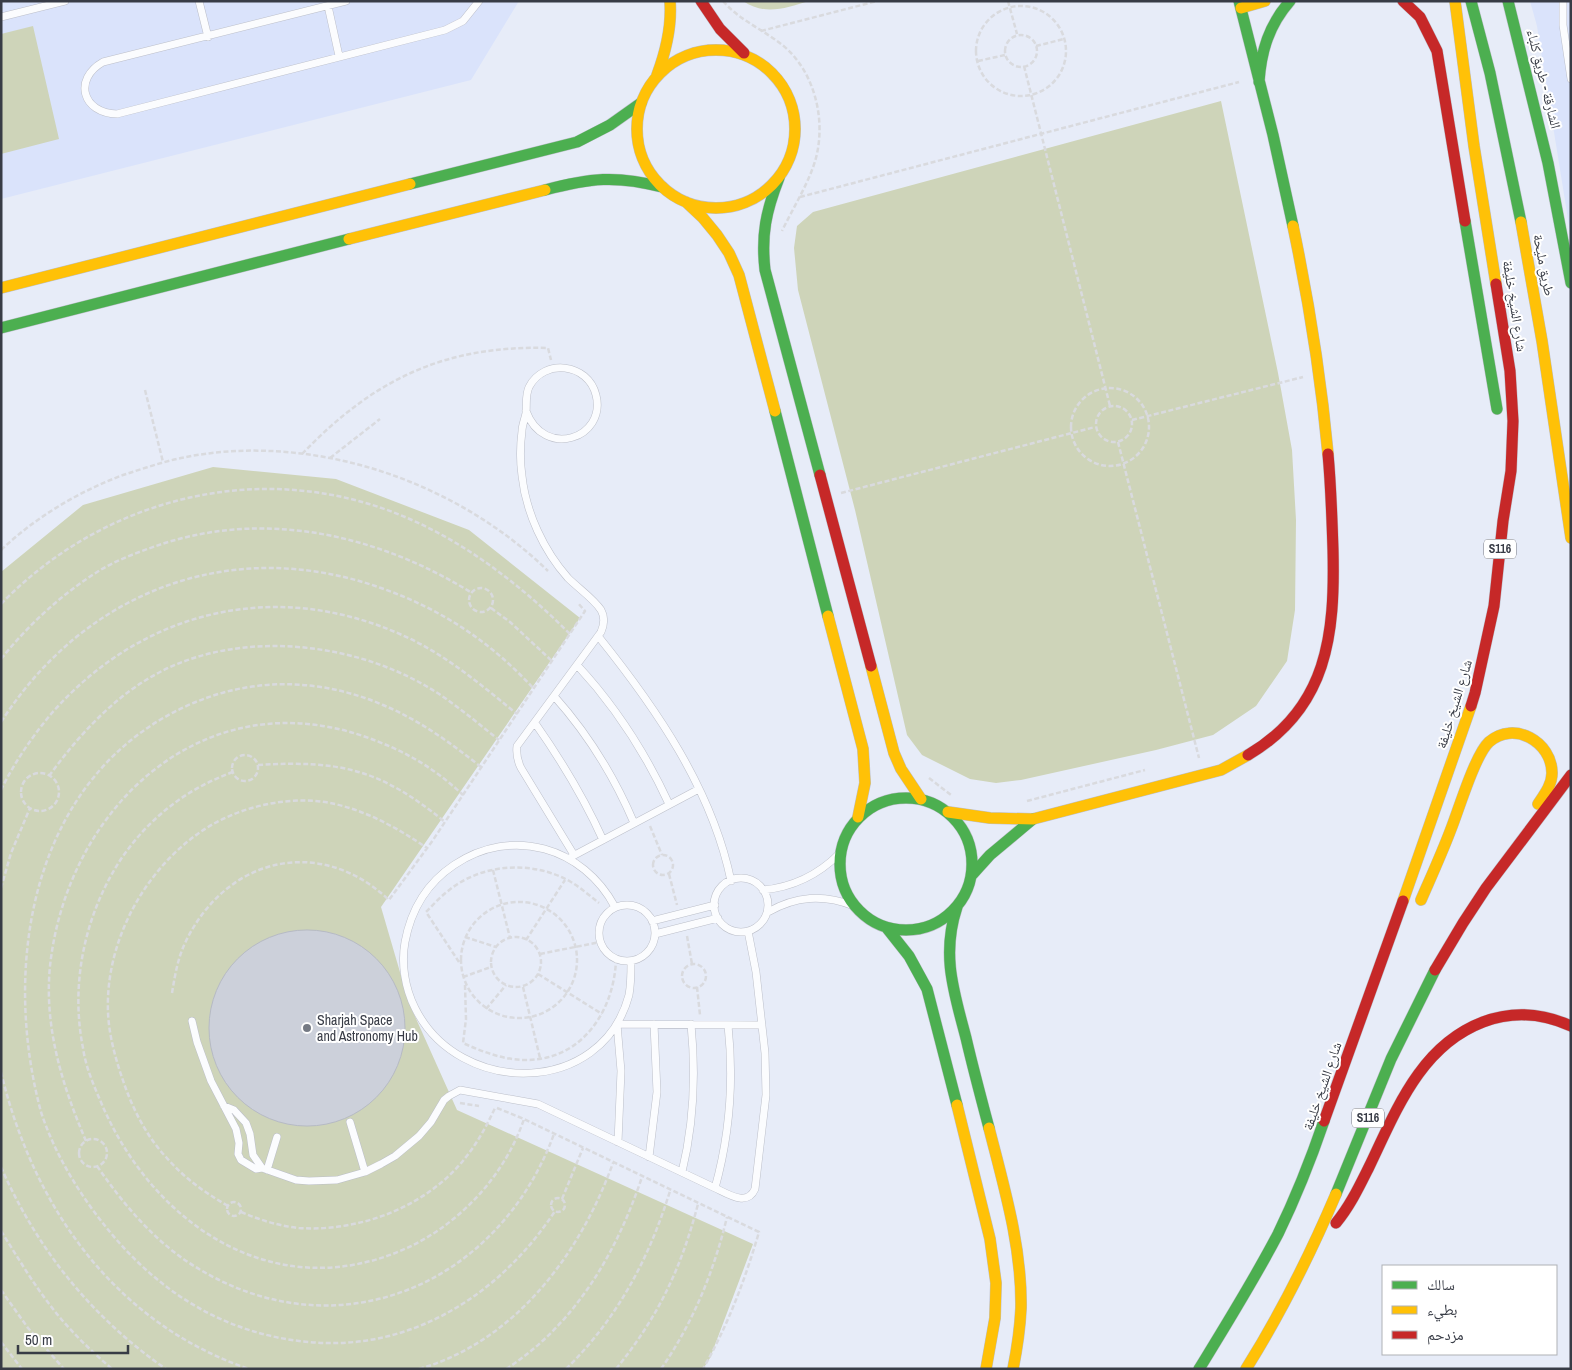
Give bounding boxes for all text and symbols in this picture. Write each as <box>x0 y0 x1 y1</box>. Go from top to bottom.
street label: الشارقة - طريق كلباء <box>1522 27 1565 131</box>
street label: طريق مليحة <box>1528 233 1559 298</box>
street label: شارع الشيخ خليفة <box>1498 259 1531 353</box>
road number: S116 <box>1484 540 1516 558</box>
street label: شارع الشيخ خليفة <box>1432 657 1477 751</box>
place label: Sharjah Space and Astronomy Hub <box>317 1011 418 1045</box>
marker: Sharjah Space and Astronomy Hub <box>301 1022 313 1034</box>
street label: شارع الشيخ خليفة <box>1299 1040 1346 1133</box>
road number: S116 <box>1352 1108 1384 1128</box>
legend <box>1382 1265 1557 1355</box>
text: سالك <box>1427 1274 1455 1295</box>
text: بطيء <box>1427 1299 1457 1322</box>
scale bar <box>18 1322 128 1354</box>
text: مزدحم <box>1427 1324 1464 1345</box>
text: 50 m <box>25 1329 52 1350</box>

